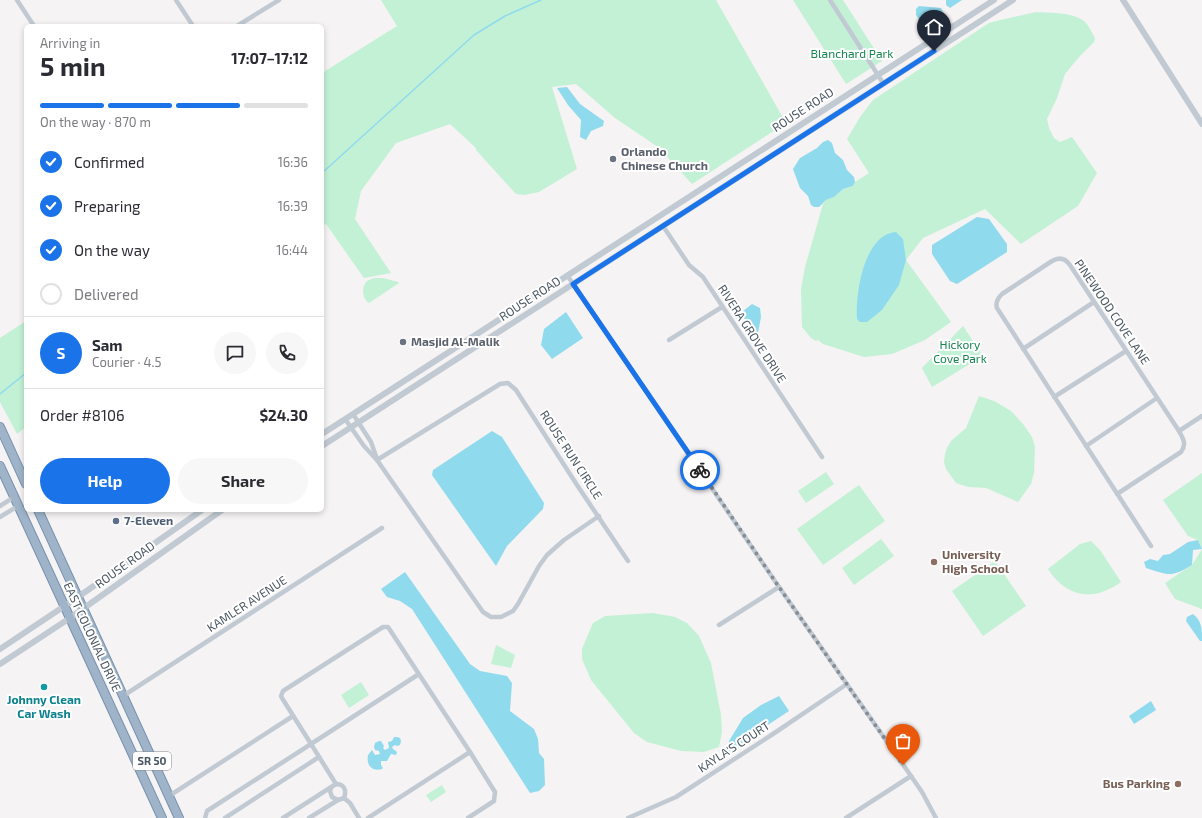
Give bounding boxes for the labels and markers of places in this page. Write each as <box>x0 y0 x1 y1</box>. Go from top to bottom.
pin <box>917 10 951 51</box>
place label: Orlando Chinese Church <box>621 144 708 172</box>
marker: Orlando Chinese Church <box>608 154 618 164</box>
place label: Masjid Al-Malik <box>411 334 500 349</box>
marker: Masjid Al-Malik <box>398 337 408 347</box>
place label: 7-Eleven <box>124 513 173 527</box>
marker: 7-Eleven <box>111 516 121 526</box>
place label: University High School <box>942 547 1009 575</box>
marker: University High School <box>929 557 939 567</box>
marker: Johnny Clean Car Wash <box>39 682 49 692</box>
place label: Johnny Clean Car Wash <box>7 692 81 720</box>
pin <box>886 724 920 765</box>
place label: Bus Parking <box>1103 776 1170 790</box>
marker: Bus Parking <box>1173 779 1183 789</box>

